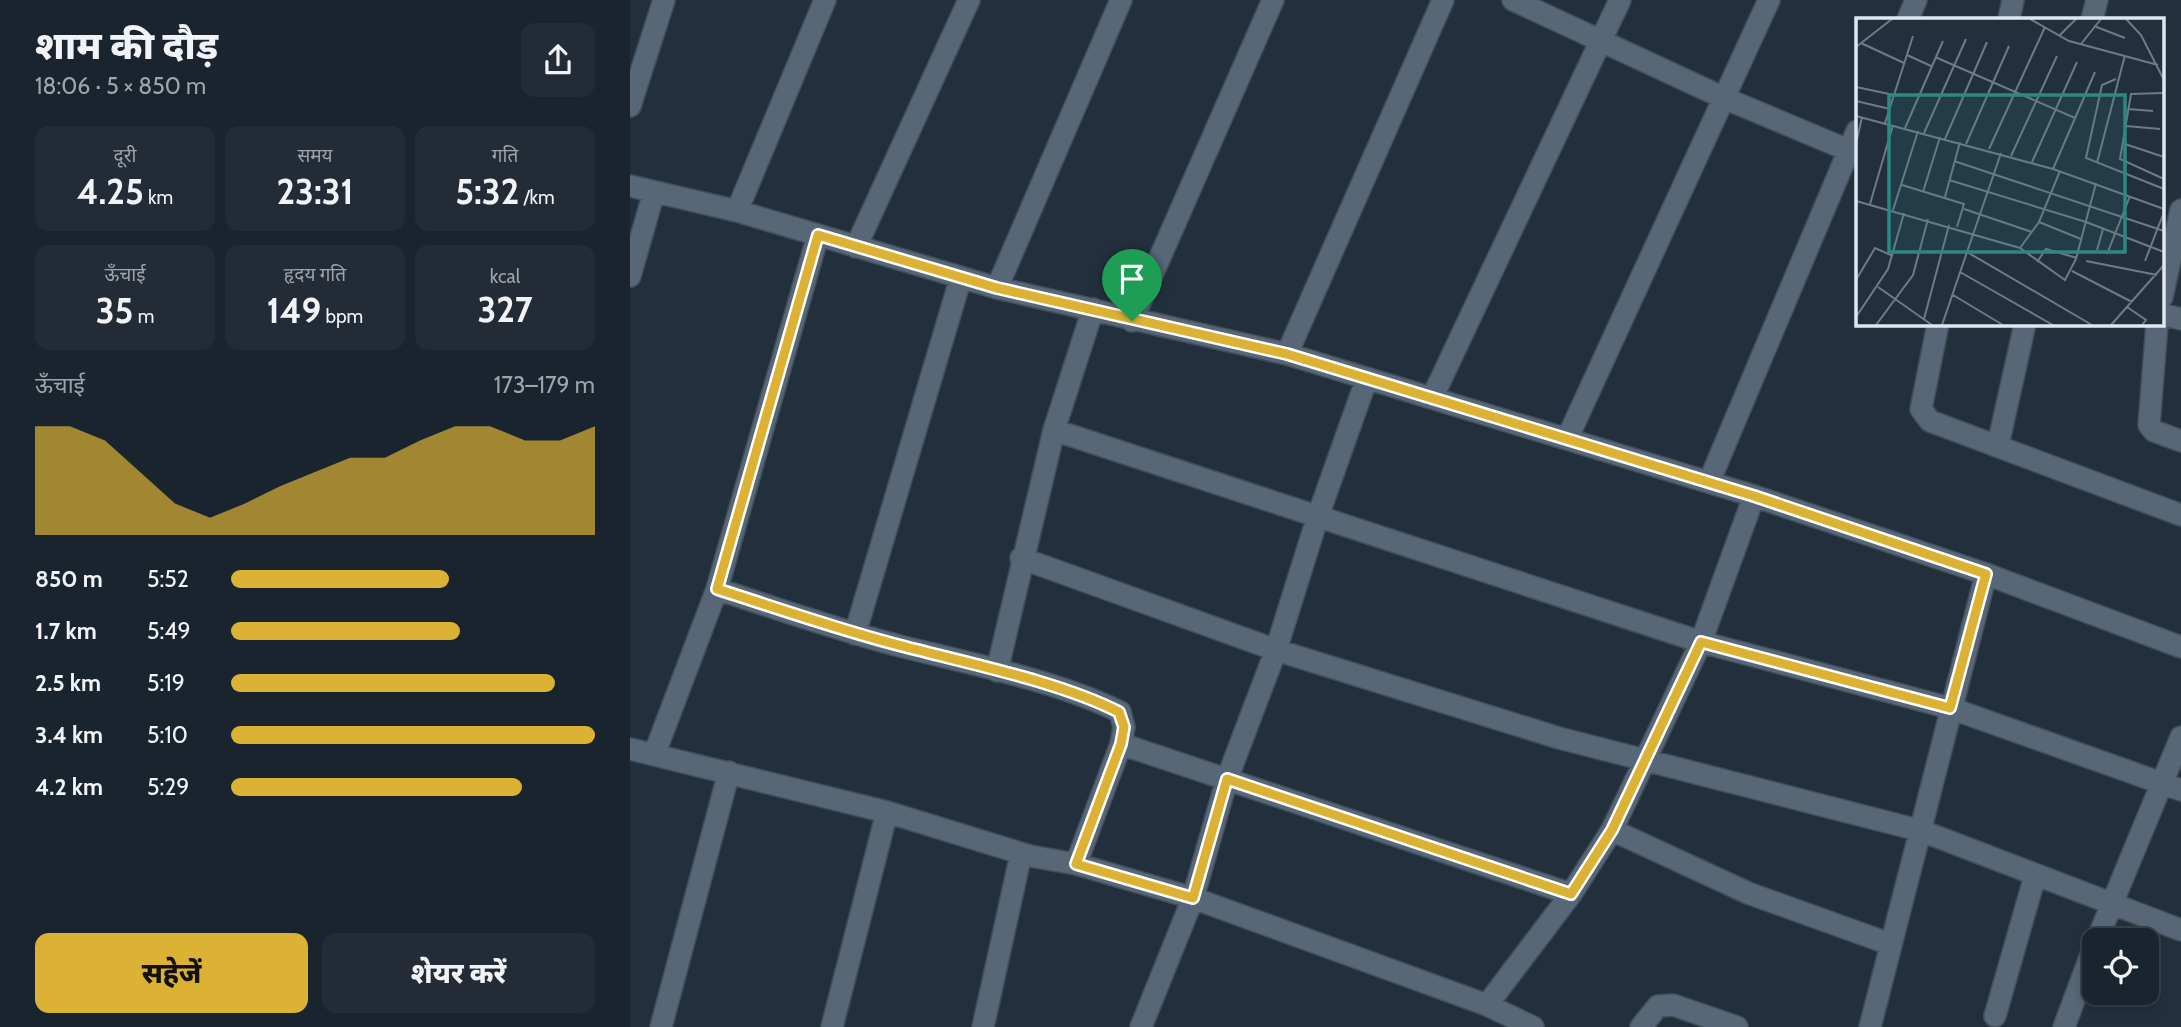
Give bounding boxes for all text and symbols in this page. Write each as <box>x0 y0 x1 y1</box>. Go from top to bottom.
inset map <box>1856 18 2164 326</box>
text: शाम की दौड़ <box>35 22 218 69</box>
button: share <box>521 23 595 97</box>
text: 18:06 · 5 × 850 m <box>35 72 206 100</box>
text: दूरी <box>114 144 136 167</box>
text: समय <box>297 144 333 167</box>
text: गति <box>492 144 518 167</box>
text: 4.25 <box>77 170 144 213</box>
text: 23:31 <box>277 170 353 213</box>
text: 5:32 <box>455 170 519 213</box>
text: km <box>144 186 173 209</box>
text: /km <box>519 186 555 209</box>
pin <box>1102 249 1162 321</box>
icon: arrive <box>1113 260 1151 298</box>
text: ऊँचाई <box>104 263 146 286</box>
text: हृदय गति <box>284 263 346 286</box>
text: kcal <box>490 265 520 288</box>
text: 327 <box>477 288 533 331</box>
text: 35 <box>96 289 133 332</box>
text: 149 <box>267 289 321 332</box>
text: m <box>133 305 154 328</box>
text: bpm <box>321 305 363 328</box>
text: ऊँचाई <box>35 371 85 399</box>
text: 173–179 m <box>494 371 595 399</box>
text: 850 m <box>35 565 103 593</box>
text: 5:52 <box>147 565 189 593</box>
text: 1.7 km <box>35 617 97 645</box>
text: 5:49 <box>147 617 191 645</box>
text: 2.5 km <box>35 669 101 697</box>
text: 5:19 <box>147 669 185 697</box>
text: 3.4 km <box>35 721 103 749</box>
text: 5:10 <box>147 721 188 749</box>
text: 4.2 km <box>35 773 103 801</box>
text: 5:29 <box>147 773 189 801</box>
map controls <box>2082 928 2159 1005</box>
button: locate <box>2082 928 2159 1005</box>
button: सहेजें <box>35 933 308 1013</box>
button: शेयर करें <box>322 933 595 1013</box>

